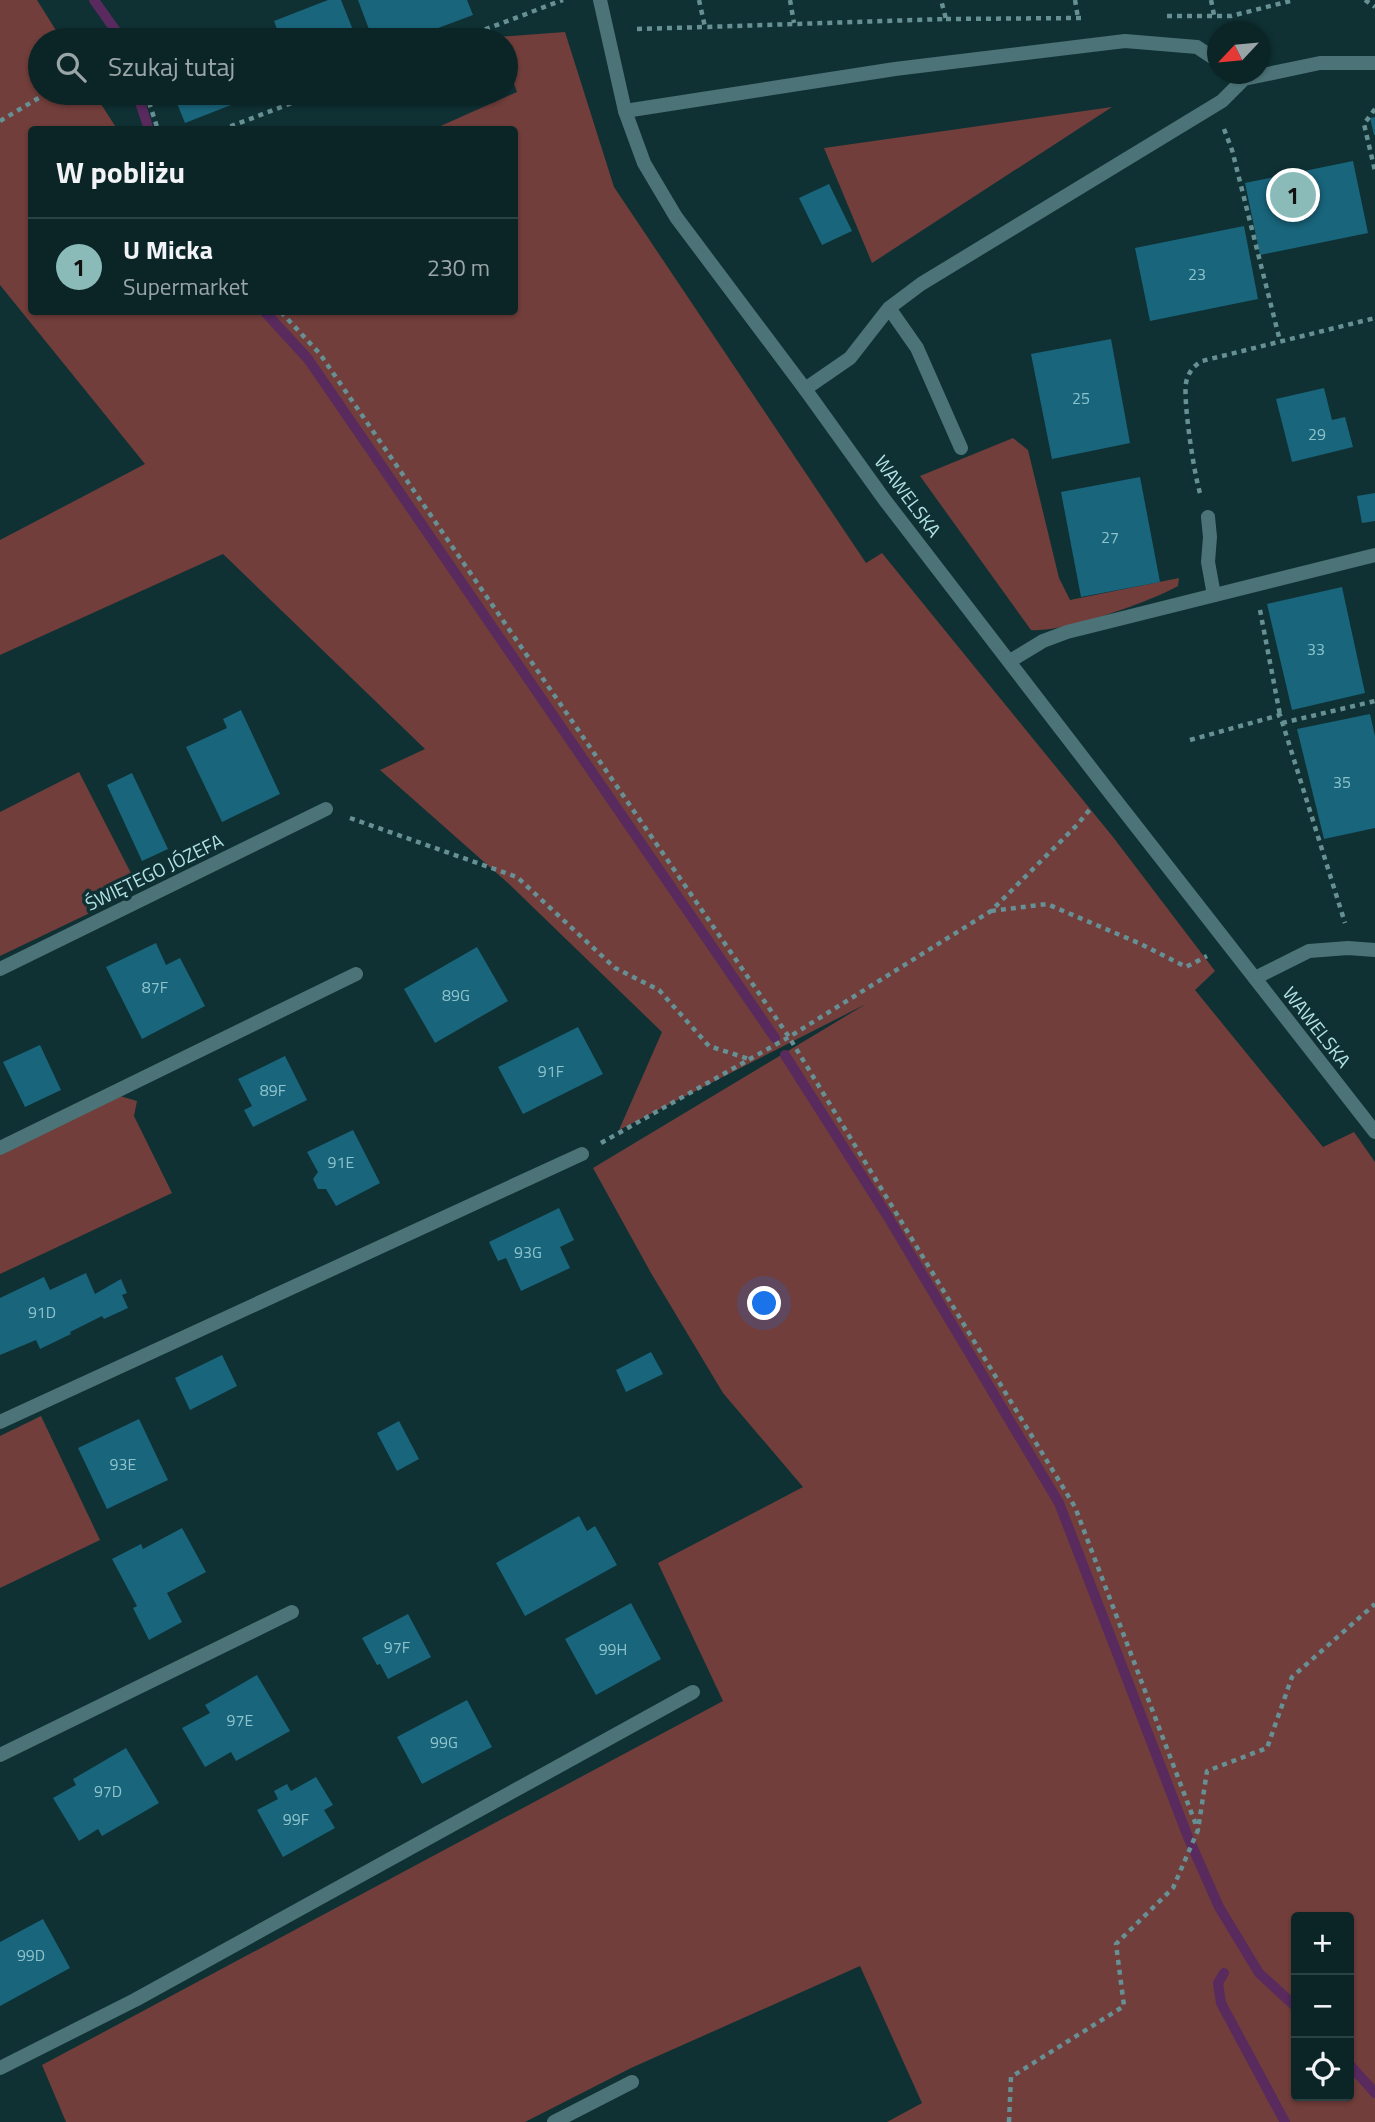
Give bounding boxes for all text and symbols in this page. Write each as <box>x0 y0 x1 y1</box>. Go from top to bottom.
north arrow <box>1207 21 1270 84</box>
search box <box>28 28 518 105</box>
text: Szukaj tutaj <box>108 47 235 86</box>
icon: search <box>52 48 90 86</box>
text: W pobliżu <box>56 149 185 195</box>
pin: 1 <box>1270 169 1316 221</box>
text: U Micka <box>123 230 213 269</box>
text: 1 <box>73 250 85 285</box>
text: 230 m <box>427 250 490 285</box>
house number: 23 <box>1188 262 1206 286</box>
text: Supermarket <box>123 269 248 304</box>
house number: 25 <box>1072 386 1090 410</box>
house number: 29 <box>1308 422 1326 446</box>
street label: WAWELSKA <box>868 449 949 543</box>
house number: 27 <box>1101 525 1119 549</box>
house number: 33 <box>1307 637 1325 661</box>
house number: 35 <box>1333 770 1351 794</box>
street label: ŚWIĘTEGO JÓZEFA <box>80 826 228 918</box>
house number: 87F <box>142 975 168 999</box>
street label: WAWELSKA <box>1276 980 1358 1074</box>
house number: 89G <box>442 983 470 1007</box>
house number: 91F <box>538 1059 564 1083</box>
house number: 89F <box>260 1078 286 1102</box>
house number: 91E <box>328 1150 355 1174</box>
house number: 93G <box>514 1240 542 1264</box>
your location <box>747 1286 781 1320</box>
house number: 91D <box>28 1300 56 1324</box>
house number: 93E <box>110 1452 137 1476</box>
house number: 97F <box>384 1635 410 1659</box>
house number: 99H <box>599 1637 627 1661</box>
house number: 97E <box>227 1708 254 1732</box>
house number: 99G <box>430 1730 458 1754</box>
house number: 97D <box>94 1779 122 1803</box>
house number: 99F <box>283 1807 309 1831</box>
map controls <box>1291 1912 1354 2101</box>
button: + <box>1291 1912 1354 1975</box>
house number: 99D <box>17 1943 45 1967</box>
button: − <box>1291 1975 1354 2038</box>
button: locate <box>1291 2038 1354 2101</box>

